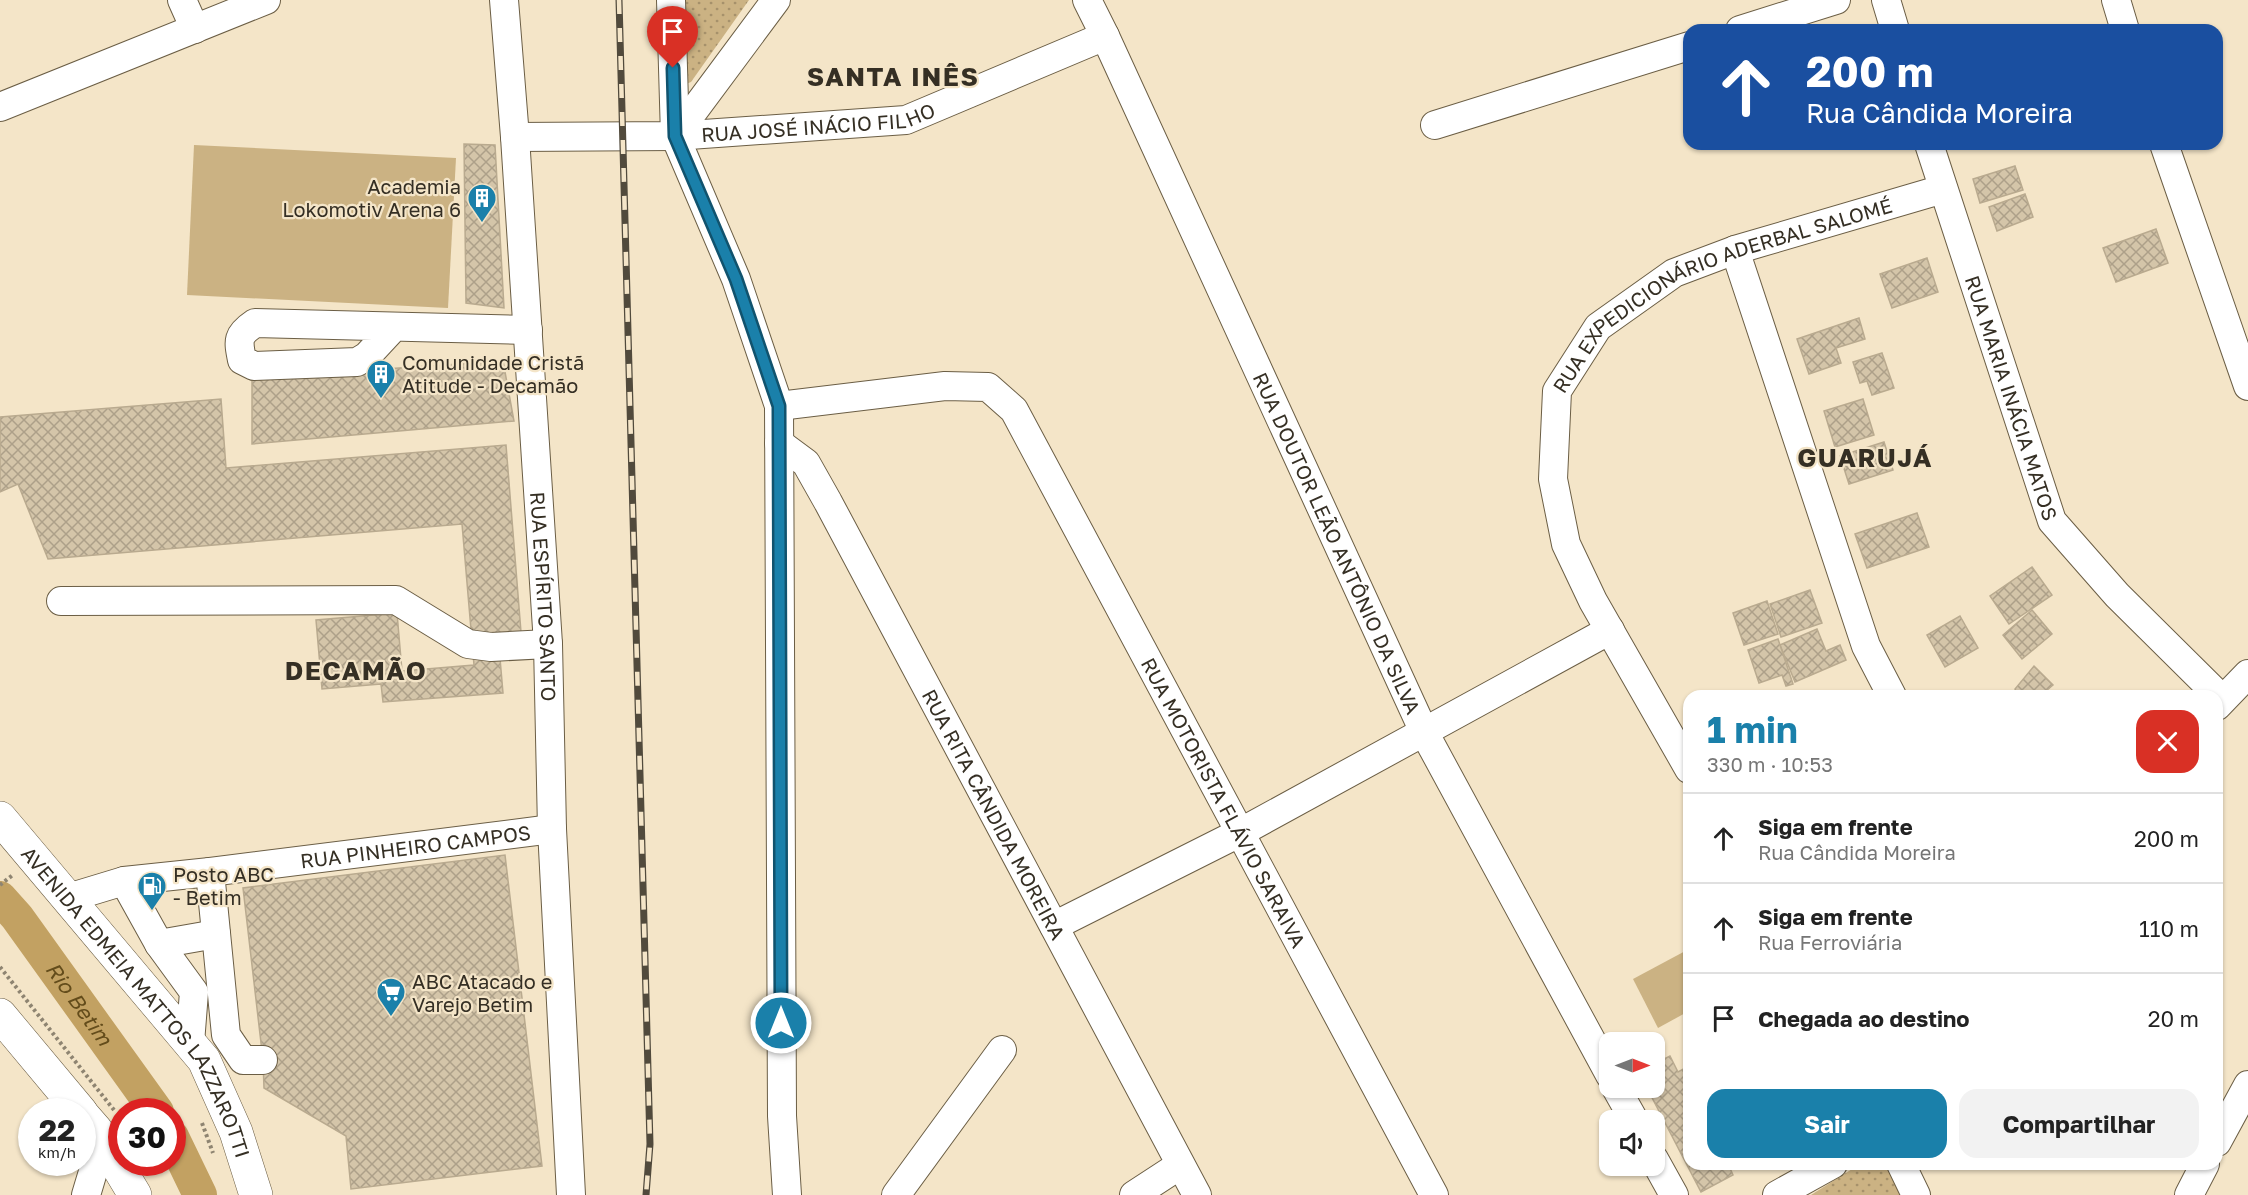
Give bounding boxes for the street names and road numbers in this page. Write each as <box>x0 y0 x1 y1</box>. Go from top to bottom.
street label: RUA JOSÉ INÁCIO FILHO <box>700 97 939 146</box>
street label: RUA EXPEDICIONÁRIO ADERBAL SALOMÉ <box>1547 193 1895 397</box>
street label: RUA MARIA INÁCIA MATOS <box>1961 272 2063 523</box>
street label: RUA DOUTOR LEÃO ANTÔNIO DA SILVA <box>1249 368 1426 718</box>
street label: RUA ESPÍRITO SANTO <box>526 491 561 702</box>
street label: RUA MOTORISTA FLÁVIO SARAIVA <box>1137 653 1311 952</box>
street label: RUA RITA CÂNDIDA MOREIRA <box>918 685 1071 943</box>
street label: RUA PINHEIRO CAMPOS <box>299 820 532 873</box>
street label: AVENIDA EDMEIA MATTOS LAZZAROTTI <box>17 841 255 1160</box>

